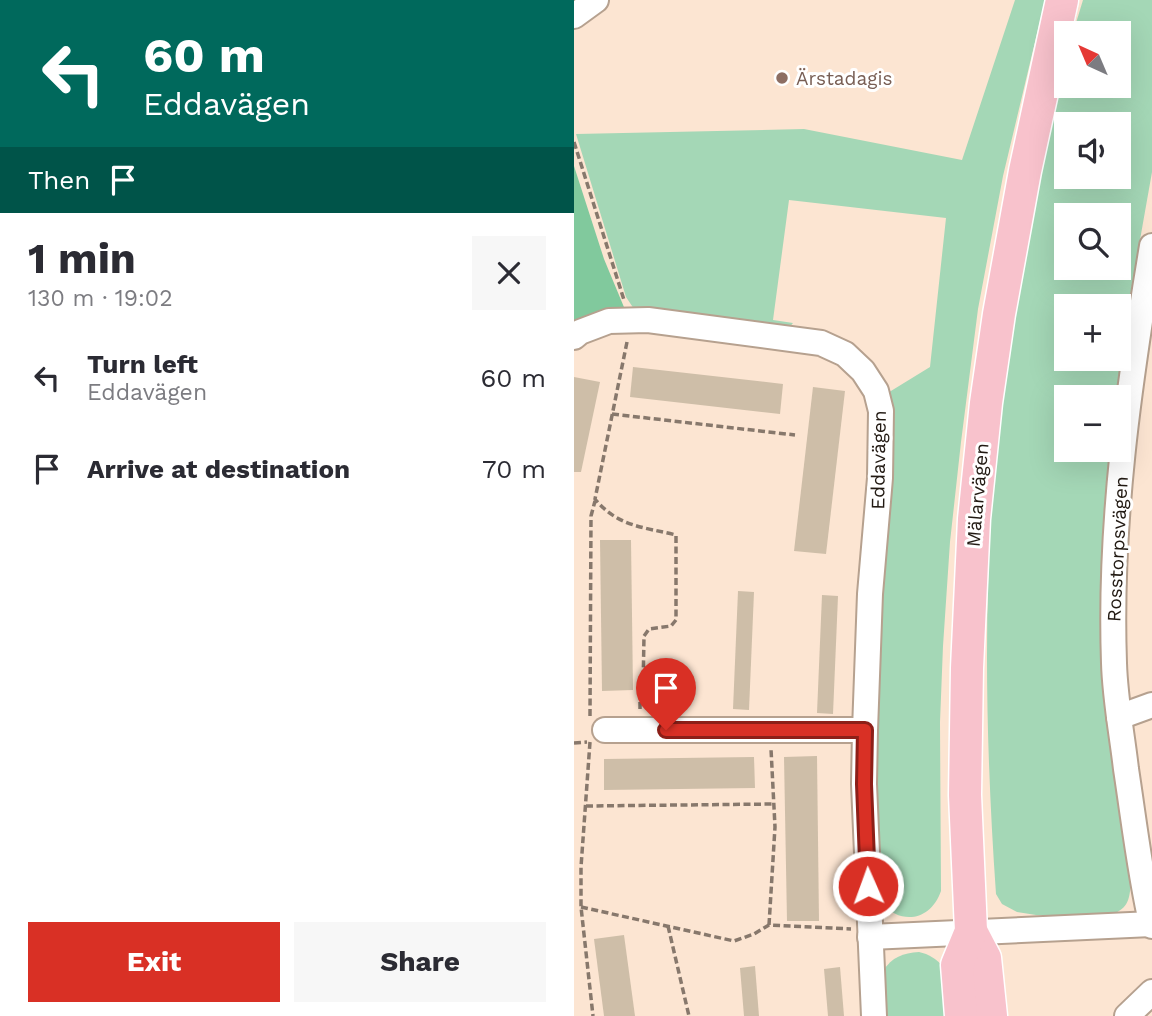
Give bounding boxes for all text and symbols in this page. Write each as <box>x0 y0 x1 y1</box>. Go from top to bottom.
north arrow <box>1054 21 1130 98</box>
map controls <box>1054 21 1131 462</box>
text: 60 m <box>143 26 265 84</box>
icon: left <box>28 28 119 119</box>
place label: Ärstadagis <box>796 67 892 90</box>
marker: Ärstadagis <box>774 70 790 86</box>
text: Eddavägen <box>143 85 310 123</box>
button: sound <box>1054 112 1131 189</box>
icon: arrive <box>104 161 142 199</box>
text: Then <box>28 165 90 195</box>
button: search <box>1054 203 1131 280</box>
text: 1 min <box>28 234 136 283</box>
button: close <box>472 236 546 310</box>
text: 130 m · 19:02 <box>28 285 173 312</box>
button: + <box>1054 294 1131 371</box>
text: Turn left <box>87 349 198 379</box>
icon: left <box>28 359 66 397</box>
text: 60 m <box>480 363 546 393</box>
text: Eddavägen <box>87 379 207 406</box>
button: − <box>1054 385 1131 462</box>
street label: Eddavägen <box>866 410 891 510</box>
street label: Mälarvägen <box>961 442 994 548</box>
icon: arrive <box>28 450 66 488</box>
text: Arrive at destination <box>87 454 350 484</box>
text: 70 m <box>482 454 546 484</box>
street label: Rosstorpsvägen <box>1102 476 1133 622</box>
pin <box>636 658 696 730</box>
icon: arrive <box>647 669 685 707</box>
position arrow <box>831 849 905 923</box>
button: Exit <box>28 922 280 1002</box>
button: Share <box>294 922 546 1002</box>

